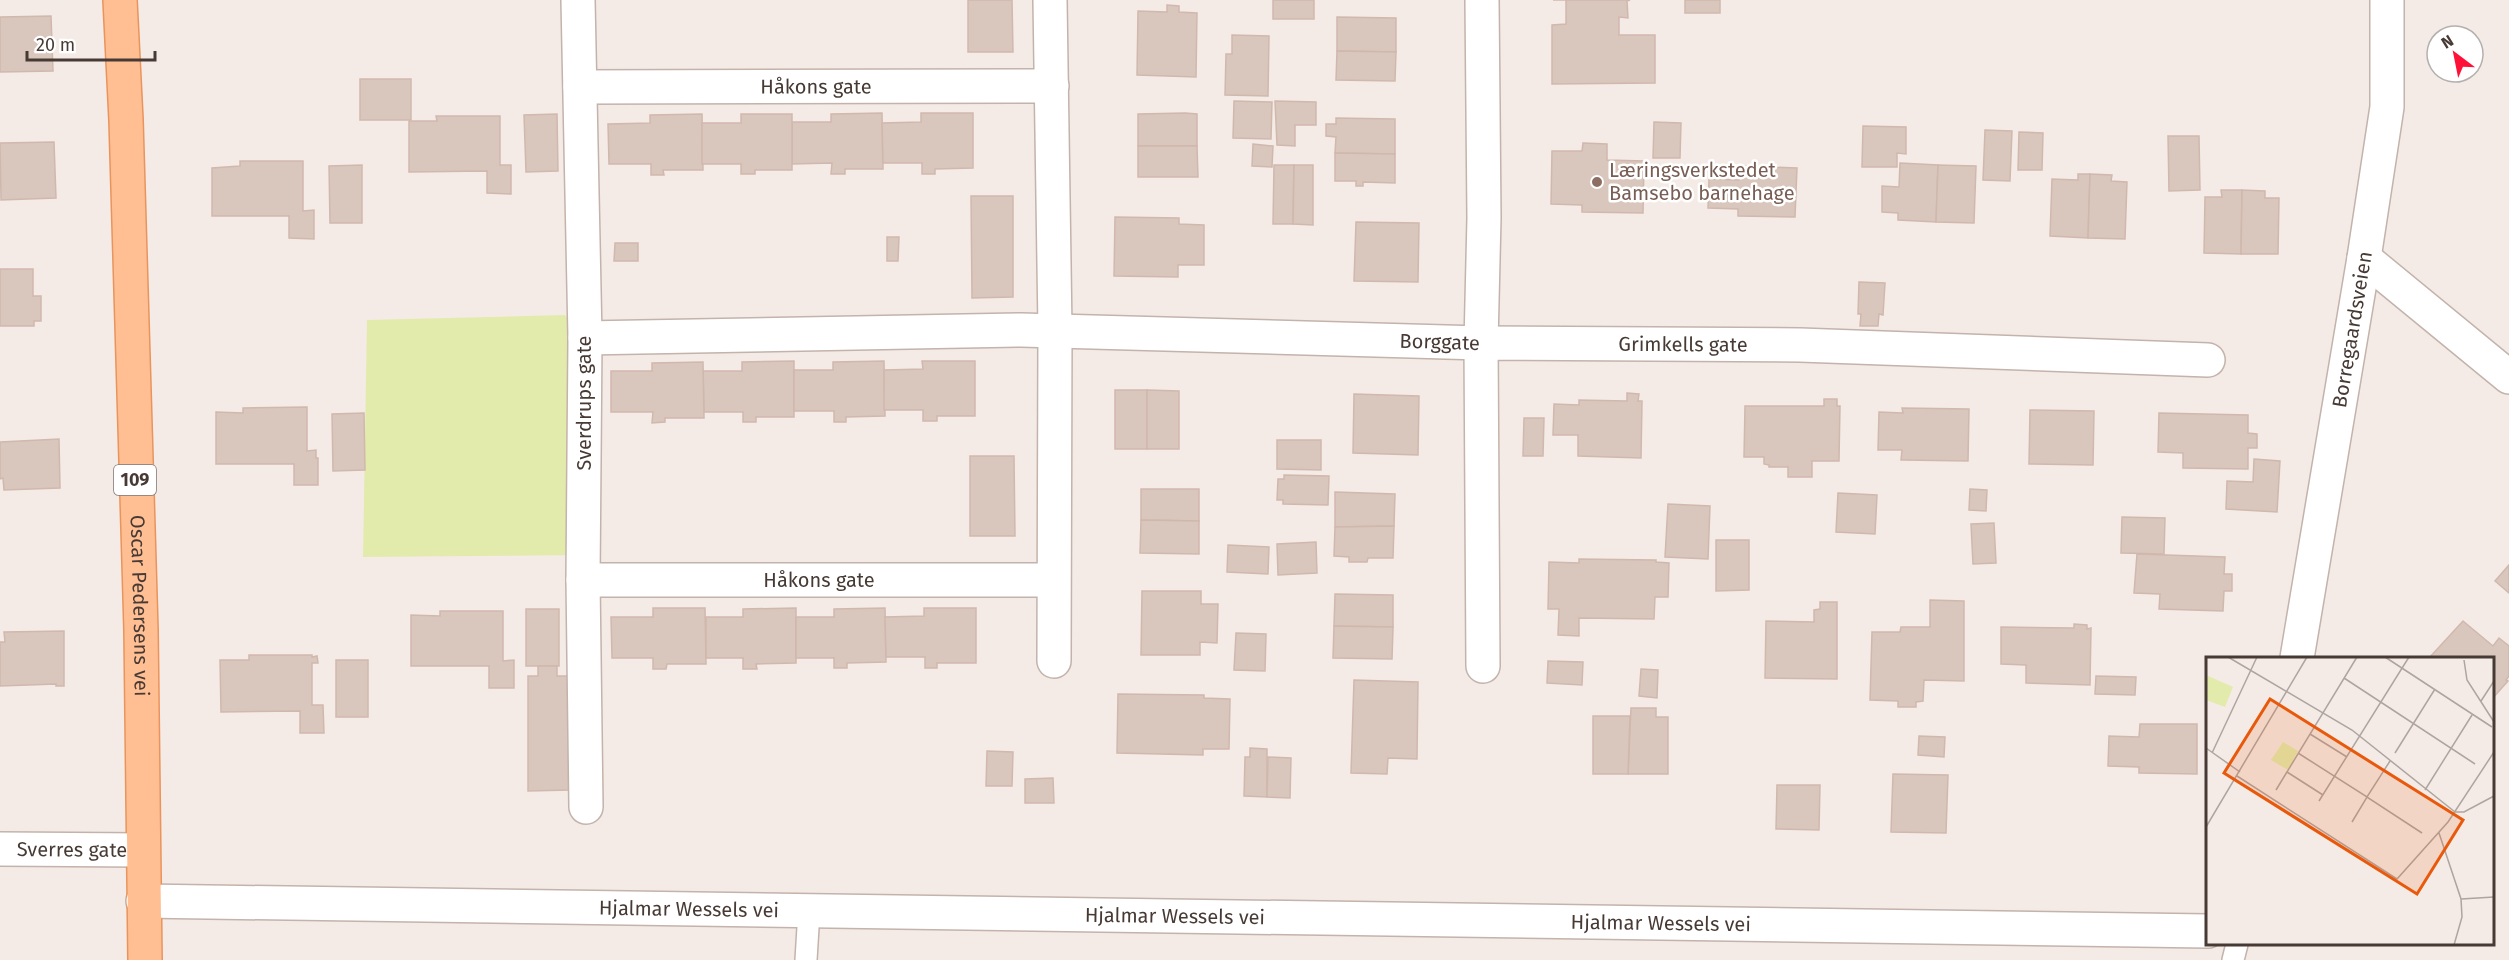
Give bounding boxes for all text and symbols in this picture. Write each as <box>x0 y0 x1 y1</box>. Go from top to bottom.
scale bar <box>27 24 154 62</box>
north arrow <box>2425 24 2485 84</box>
text: N <box>2438 31 2457 53</box>
text: 20 m <box>36 34 75 56</box>
street label: Håkons gate <box>760 74 872 99</box>
place label: Læringsverkstedet Bamsebo barnehage <box>1609 158 1795 205</box>
marker: Læringsverkstedet Bamsebo barnehage <box>1590 175 1604 189</box>
street label: Borregaardsveien <box>2327 250 2377 410</box>
street label: Borggate <box>1399 329 1480 355</box>
street label: Grimkells gate <box>1618 332 1748 357</box>
street label: Sverdrups gate <box>572 335 596 471</box>
road number: 109 <box>114 465 156 495</box>
street label: Oscar Pedersens vei <box>126 514 154 697</box>
street label: Håkons gate <box>763 568 875 592</box>
inset map <box>2206 657 2494 945</box>
street label: Sverres gate <box>17 837 127 862</box>
street label: Hjalmar Wessels vei <box>599 896 779 922</box>
street label: Hjalmar Wessels vei <box>1085 903 1265 929</box>
street label: Hjalmar Wessels vei <box>1571 910 1751 936</box>

